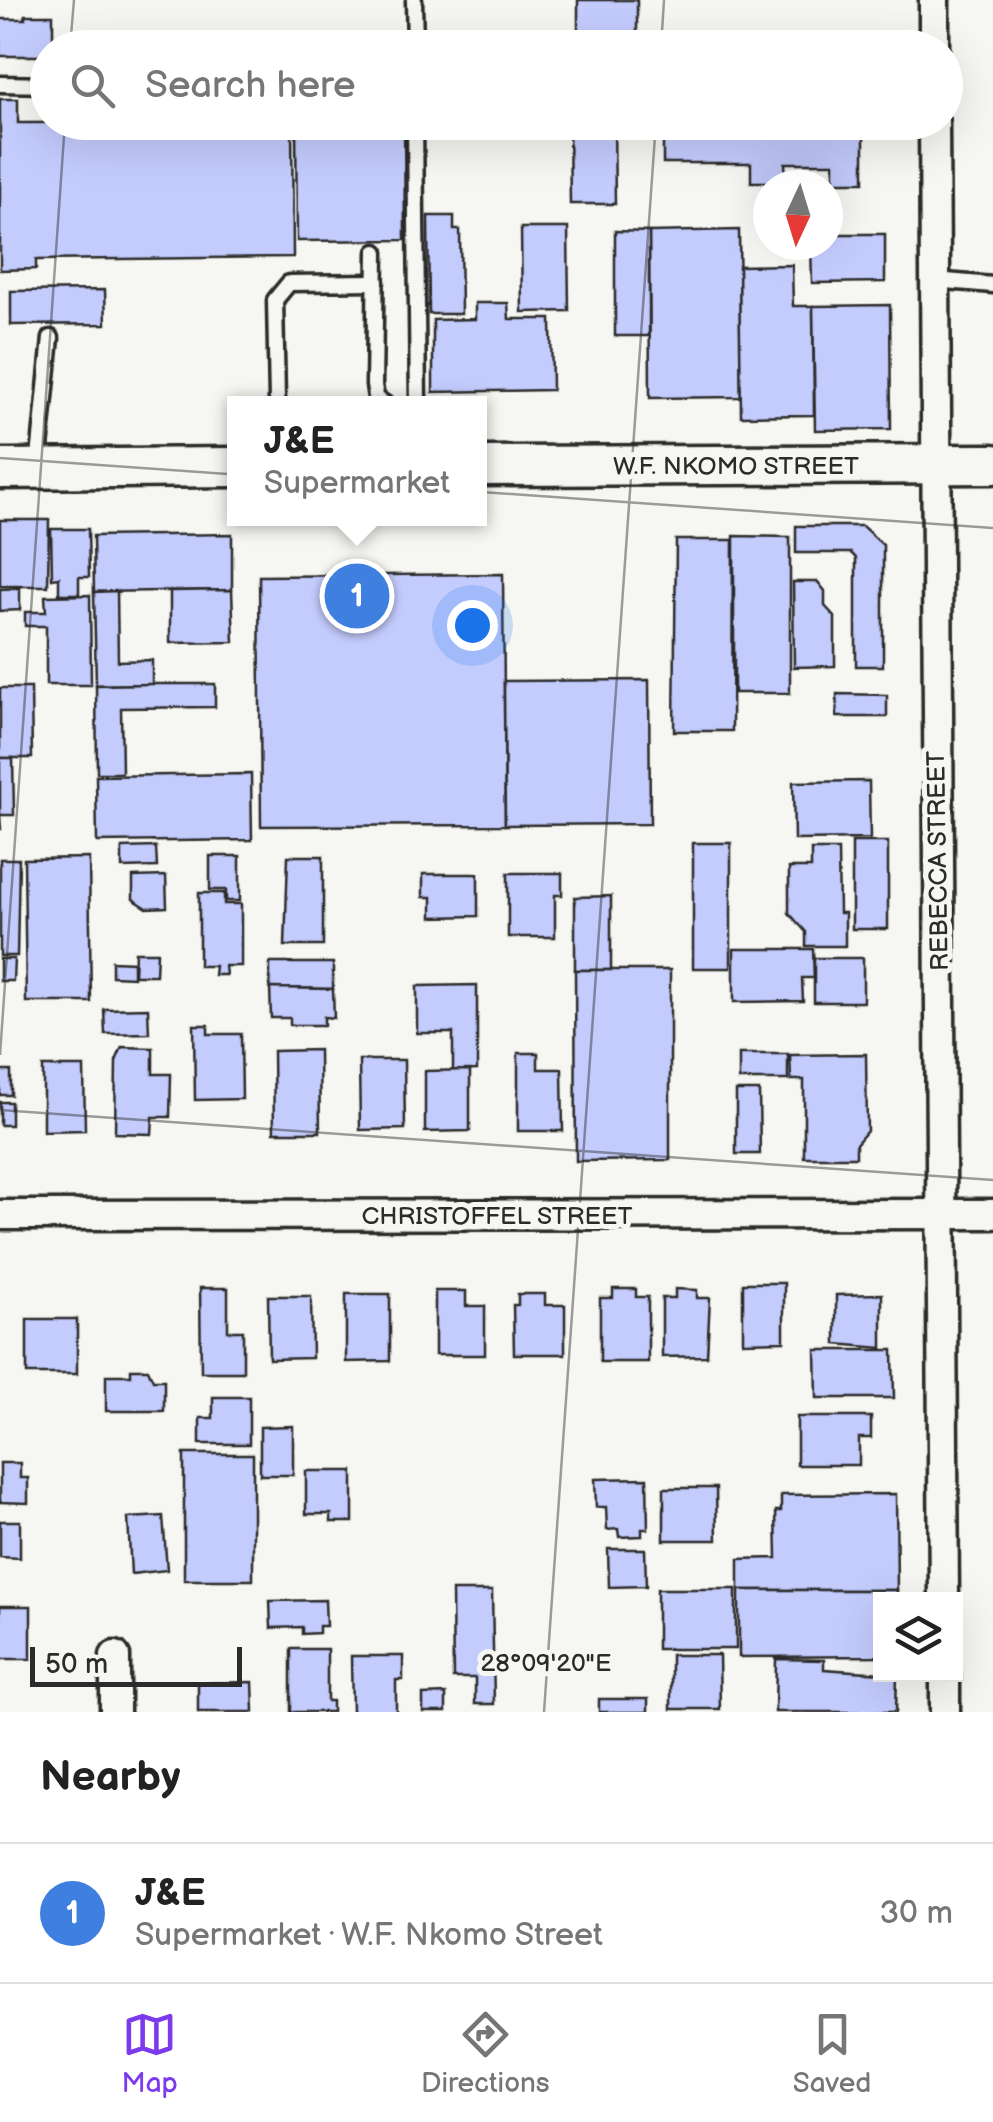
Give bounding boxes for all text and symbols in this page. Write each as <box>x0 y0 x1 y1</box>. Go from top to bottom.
search box <box>30 30 963 140</box>
icon: search <box>65 58 120 113</box>
text: Search here <box>145 63 356 108</box>
north arrow <box>753 170 843 260</box>
popup <box>227 396 487 526</box>
text: J&E <box>264 419 334 464</box>
street label: W.F. NKOMO STREET <box>613 451 859 482</box>
text: Supermarket <box>264 464 450 503</box>
pin: 1 <box>324 558 390 634</box>
your location <box>447 600 498 651</box>
street label: REBECCA STREET <box>921 751 956 971</box>
street label: CHRISTOFFEL STREET <box>361 1201 633 1232</box>
map controls <box>873 1592 963 1682</box>
button: layers <box>873 1592 963 1682</box>
scale bar <box>30 1642 242 1686</box>
text: 50 m <box>45 1648 108 1681</box>
text: 28°09'20"E <box>481 1648 611 1679</box>
text: Nearby <box>40 1752 180 1803</box>
text: J&E <box>135 1871 206 1916</box>
text: 1 <box>66 1894 79 1933</box>
text: 30 m <box>879 1894 953 1933</box>
text: Supermarket · W.F. Nkomo Street <box>135 1916 603 1955</box>
tab: Map <box>122 2007 178 2100</box>
tab: Directions <box>421 2007 550 2100</box>
tab: Saved <box>793 2007 871 2100</box>

